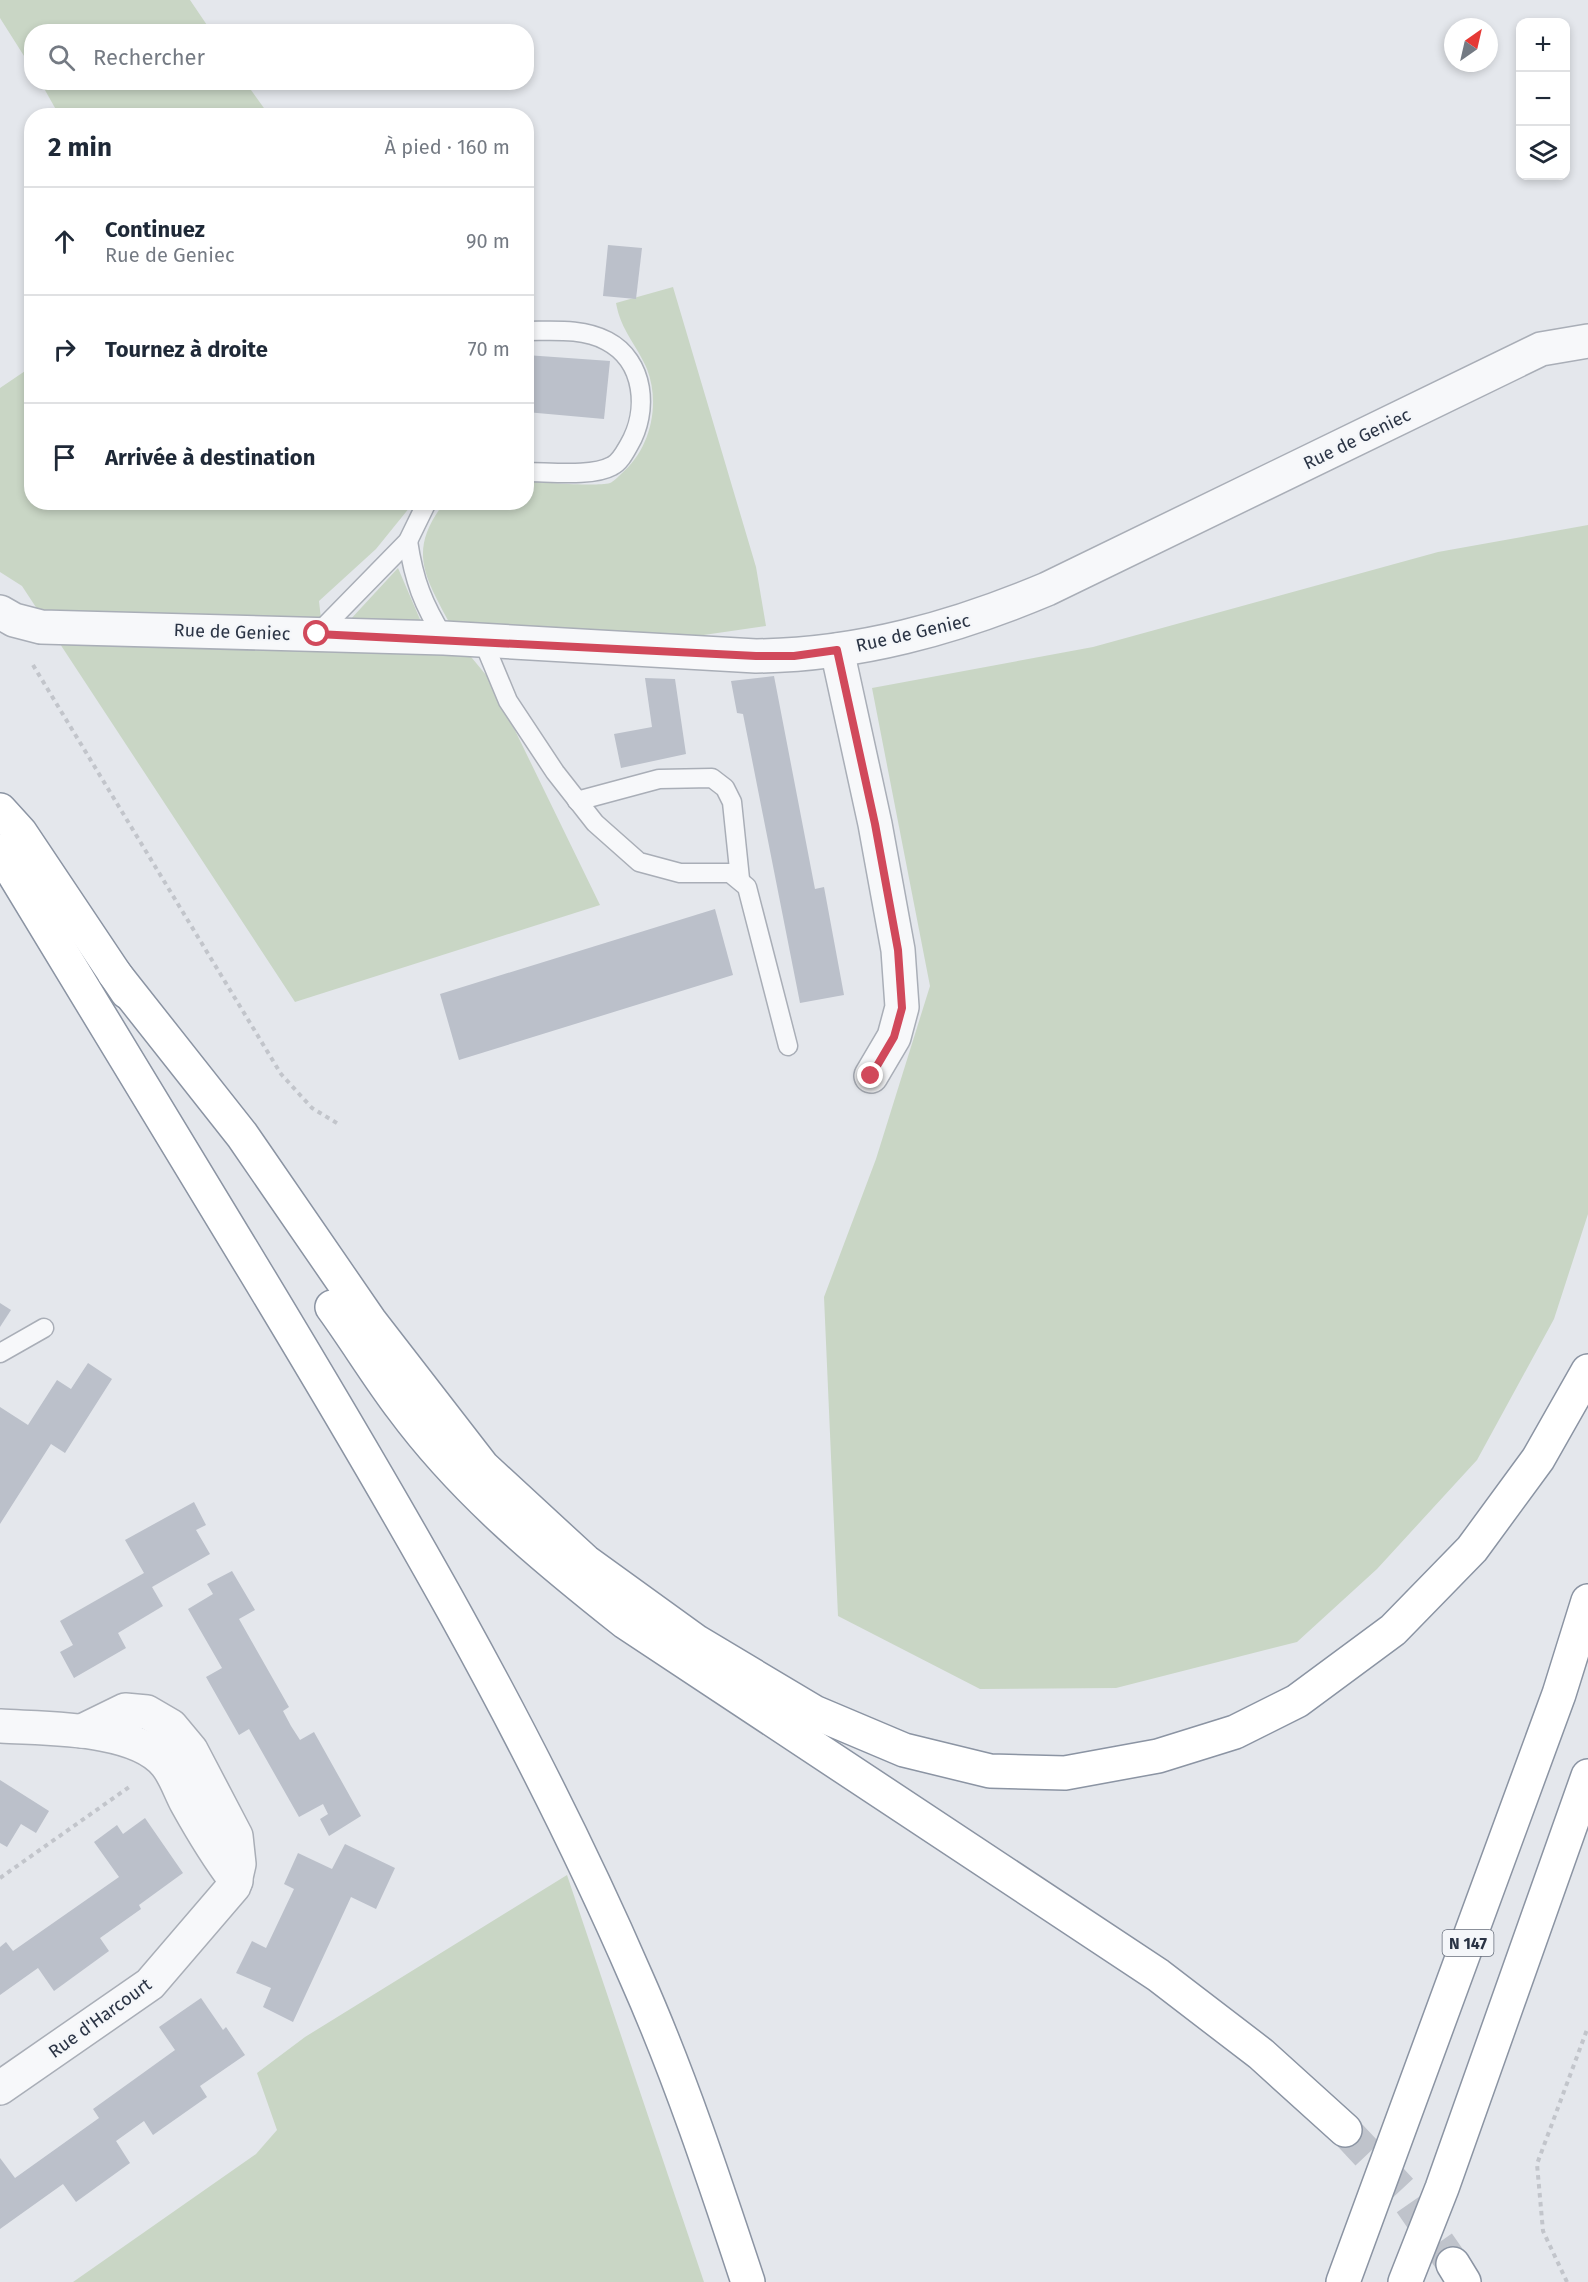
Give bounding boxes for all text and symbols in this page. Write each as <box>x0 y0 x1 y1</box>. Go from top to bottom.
north arrow <box>1444 18 1498 72</box>
map controls <box>1516 18 1570 180</box>
button: + <box>1516 18 1570 72</box>
search box <box>24 24 534 90</box>
icon: search <box>45 41 78 74</box>
text: Rechercher <box>93 44 205 71</box>
button: − <box>1516 72 1570 126</box>
button: layers <box>1516 126 1570 180</box>
text: 2 min <box>48 132 112 163</box>
text: À pied · 160 m <box>385 135 510 159</box>
text: Continuez <box>105 216 205 243</box>
icon: ahead <box>48 225 81 258</box>
text: 90 m <box>466 229 510 253</box>
text: Rue de Geniec <box>105 243 234 267</box>
icon: right <box>48 333 81 366</box>
text: Tournez à droite <box>105 336 268 363</box>
text: 70 m <box>468 337 510 361</box>
street label: Rue de Geniec <box>1300 403 1415 474</box>
icon: arrive <box>48 441 81 474</box>
text: Arrivée à destination <box>105 444 315 471</box>
street label: Rue de Geniec <box>854 609 973 657</box>
street label: Rue de Geniec <box>173 619 291 645</box>
route start <box>303 620 329 646</box>
route end <box>857 1062 883 1088</box>
road number: N 147 <box>1442 1930 1494 1956</box>
street label: Rue d'Harcourt <box>44 1973 156 2063</box>

